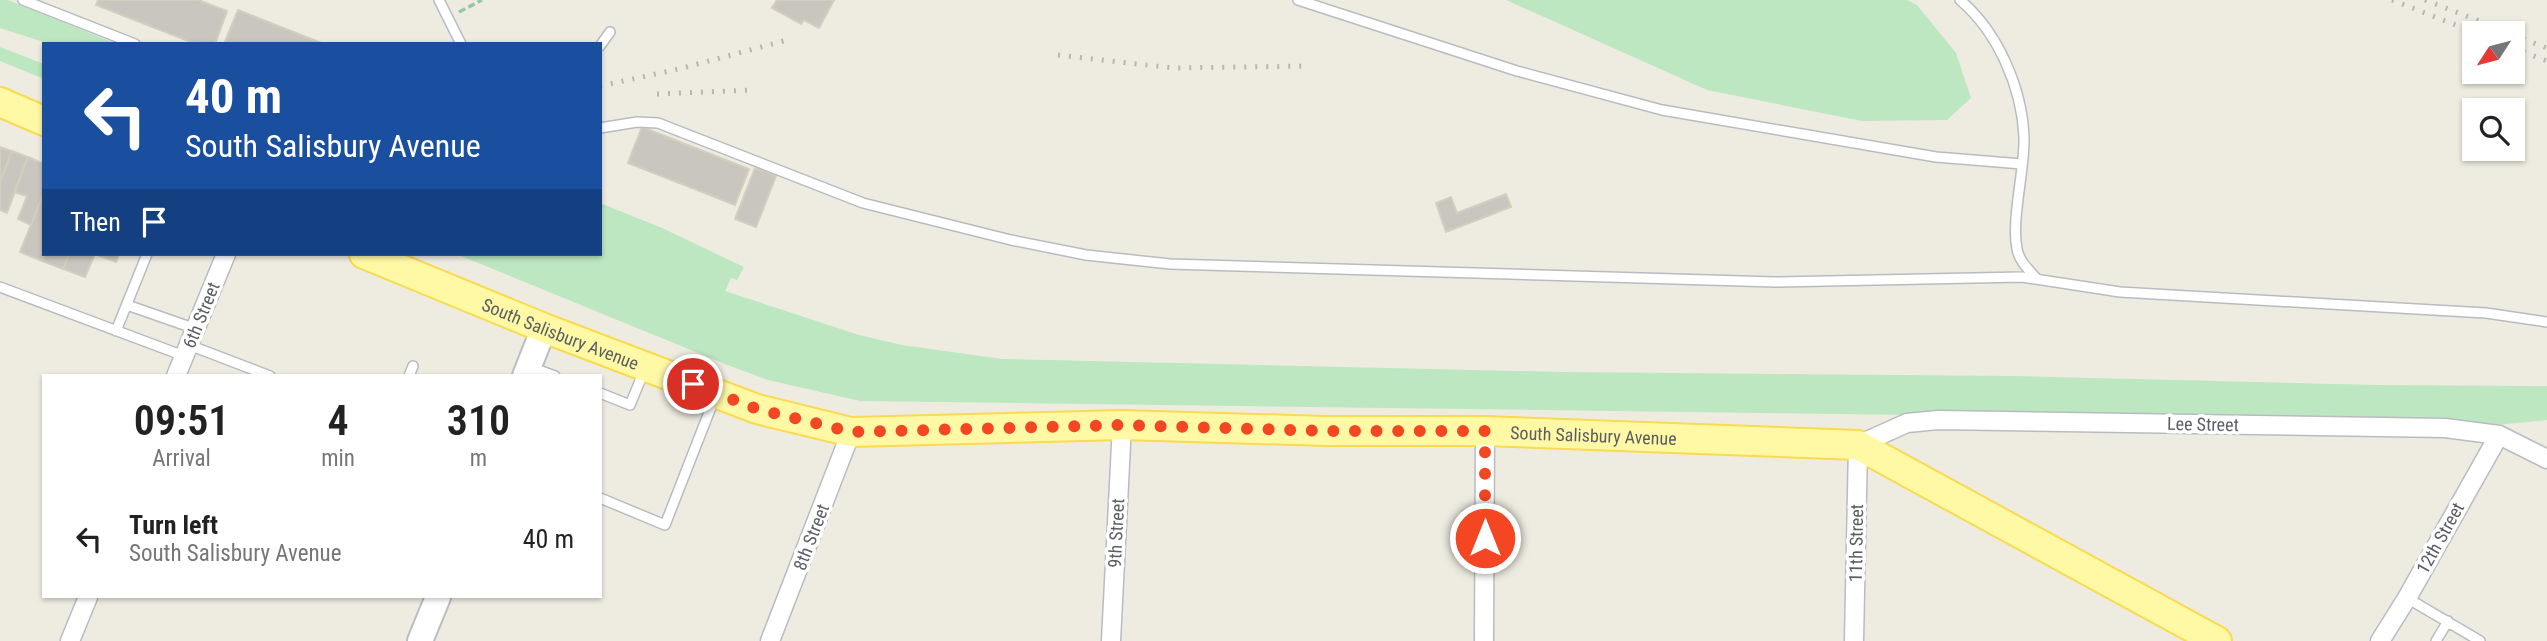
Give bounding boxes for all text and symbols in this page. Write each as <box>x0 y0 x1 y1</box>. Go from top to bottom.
north arrow <box>2462 21 2525 84</box>
map controls <box>2462 21 2525 161</box>
text: 40 m <box>185 68 282 125</box>
icon: left <box>70 70 161 161</box>
button: search <box>2462 98 2525 161</box>
text: South Salisbury Avenue <box>185 127 481 165</box>
icon: arrive <box>135 203 173 241</box>
text: Then <box>70 207 121 237</box>
street label: 6th Street <box>178 279 224 351</box>
street label: South Salisbury Avenue <box>479 293 642 374</box>
pin <box>663 354 723 414</box>
icon: arrive <box>674 365 712 403</box>
text: 09:51 <box>134 396 229 445</box>
text: 4 <box>328 396 349 445</box>
text: 310 <box>447 396 510 445</box>
street label: Lee Street <box>2167 413 2239 435</box>
street label: South Salisbury Avenue <box>1510 421 1677 449</box>
text: Arrival <box>152 445 211 472</box>
text: min <box>321 445 355 472</box>
text: m <box>470 445 487 472</box>
street label: 9th Street <box>1104 498 1128 568</box>
street label: 12th Street <box>2412 499 2468 577</box>
street label: 8th Street <box>789 501 833 573</box>
position arrow <box>1448 501 1522 575</box>
street label: 11th Street <box>1845 504 1867 582</box>
text: Turn left <box>129 510 218 540</box>
icon: left <box>70 520 108 558</box>
text: 40 m <box>523 524 574 554</box>
text: South Salisbury Avenue <box>129 540 342 567</box>

